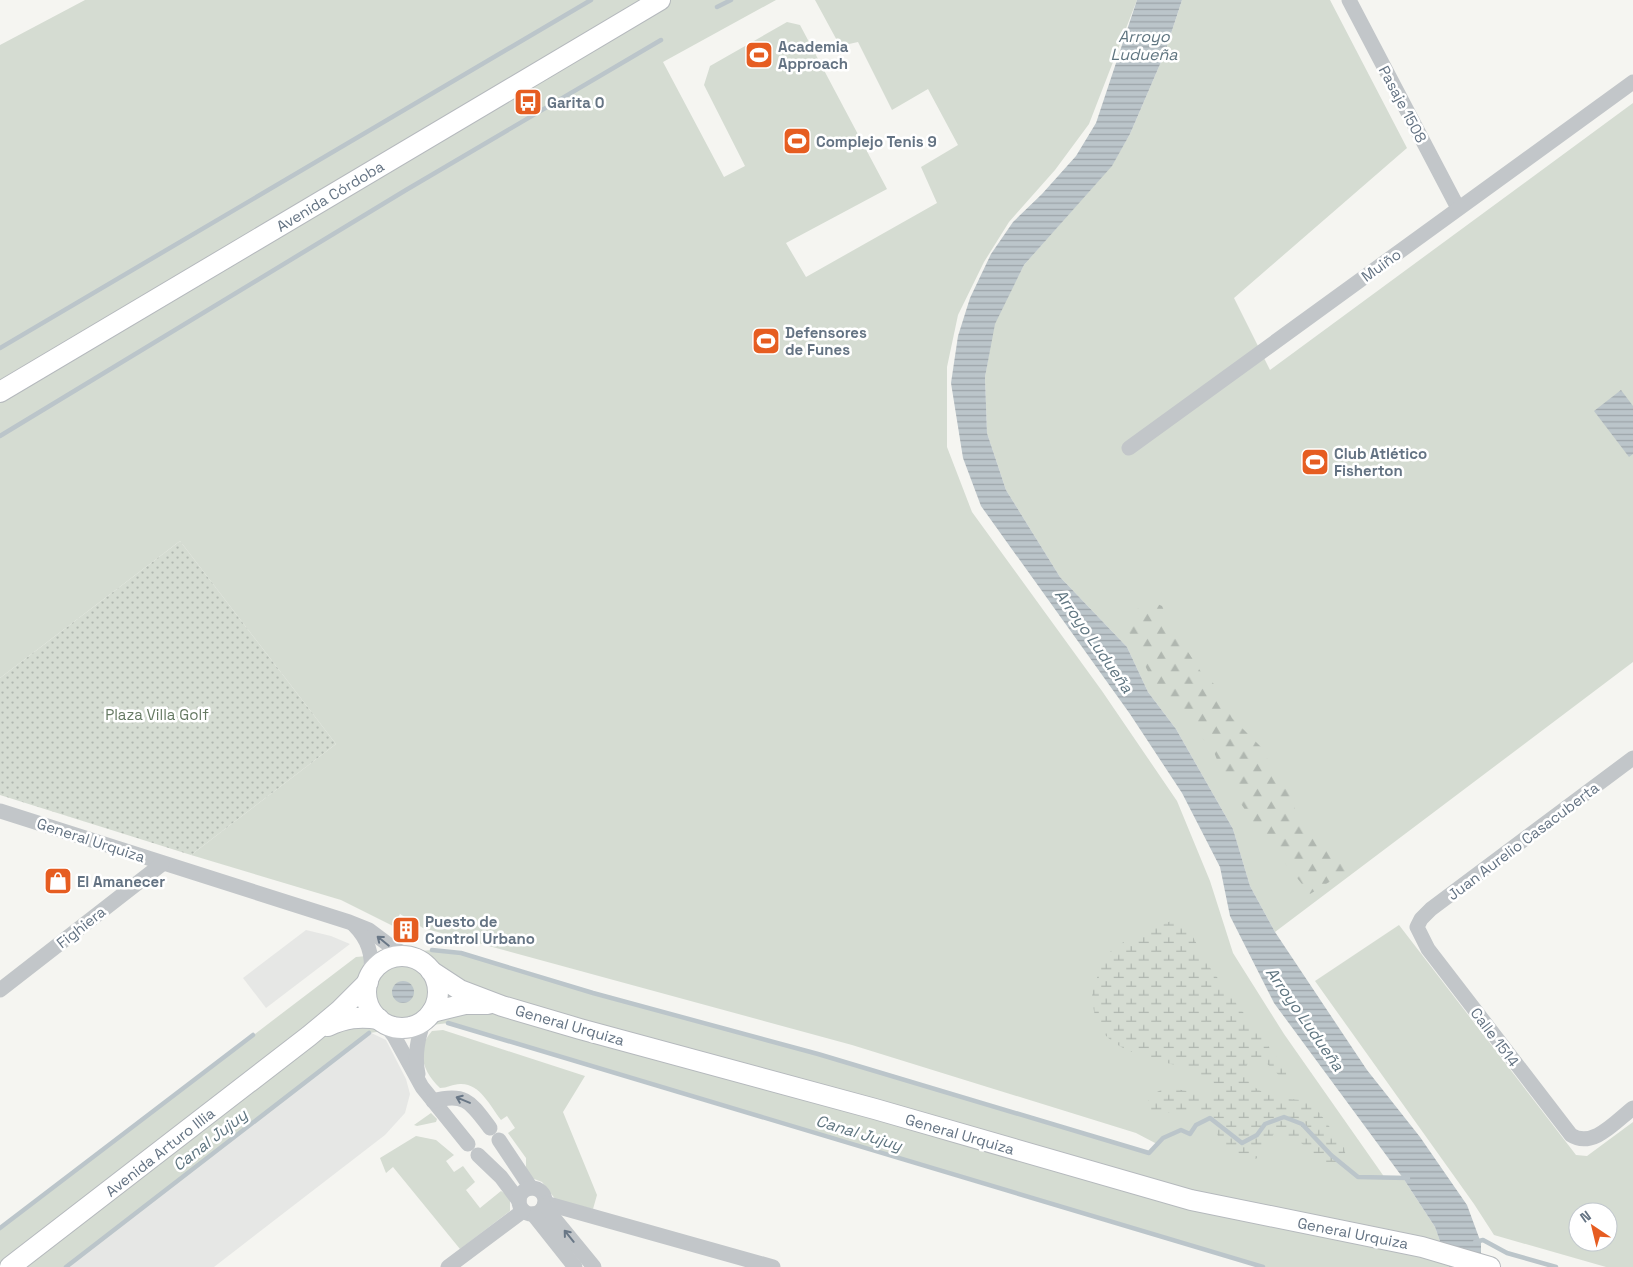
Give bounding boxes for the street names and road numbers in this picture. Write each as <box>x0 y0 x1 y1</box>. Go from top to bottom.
street label: Pasaje 1508 <box>1375 62 1431 146</box>
street label: Avenida Córdoba <box>273 156 388 236</box>
street label: Muiño <box>1357 244 1405 286</box>
street label: Juan Aurelio Casacuberta <box>1443 778 1603 904</box>
street label: General Urquiza <box>34 814 148 867</box>
street label: Fighiera <box>53 902 110 952</box>
street label: General Urquiza <box>513 1000 627 1050</box>
street label: Calle 1514 <box>1467 1004 1523 1070</box>
street label: Avenida Arturo Illia <box>101 1103 219 1201</box>
street label: General Urquiza <box>903 1109 1017 1159</box>
street label: General Urquiza <box>1296 1213 1410 1253</box>

